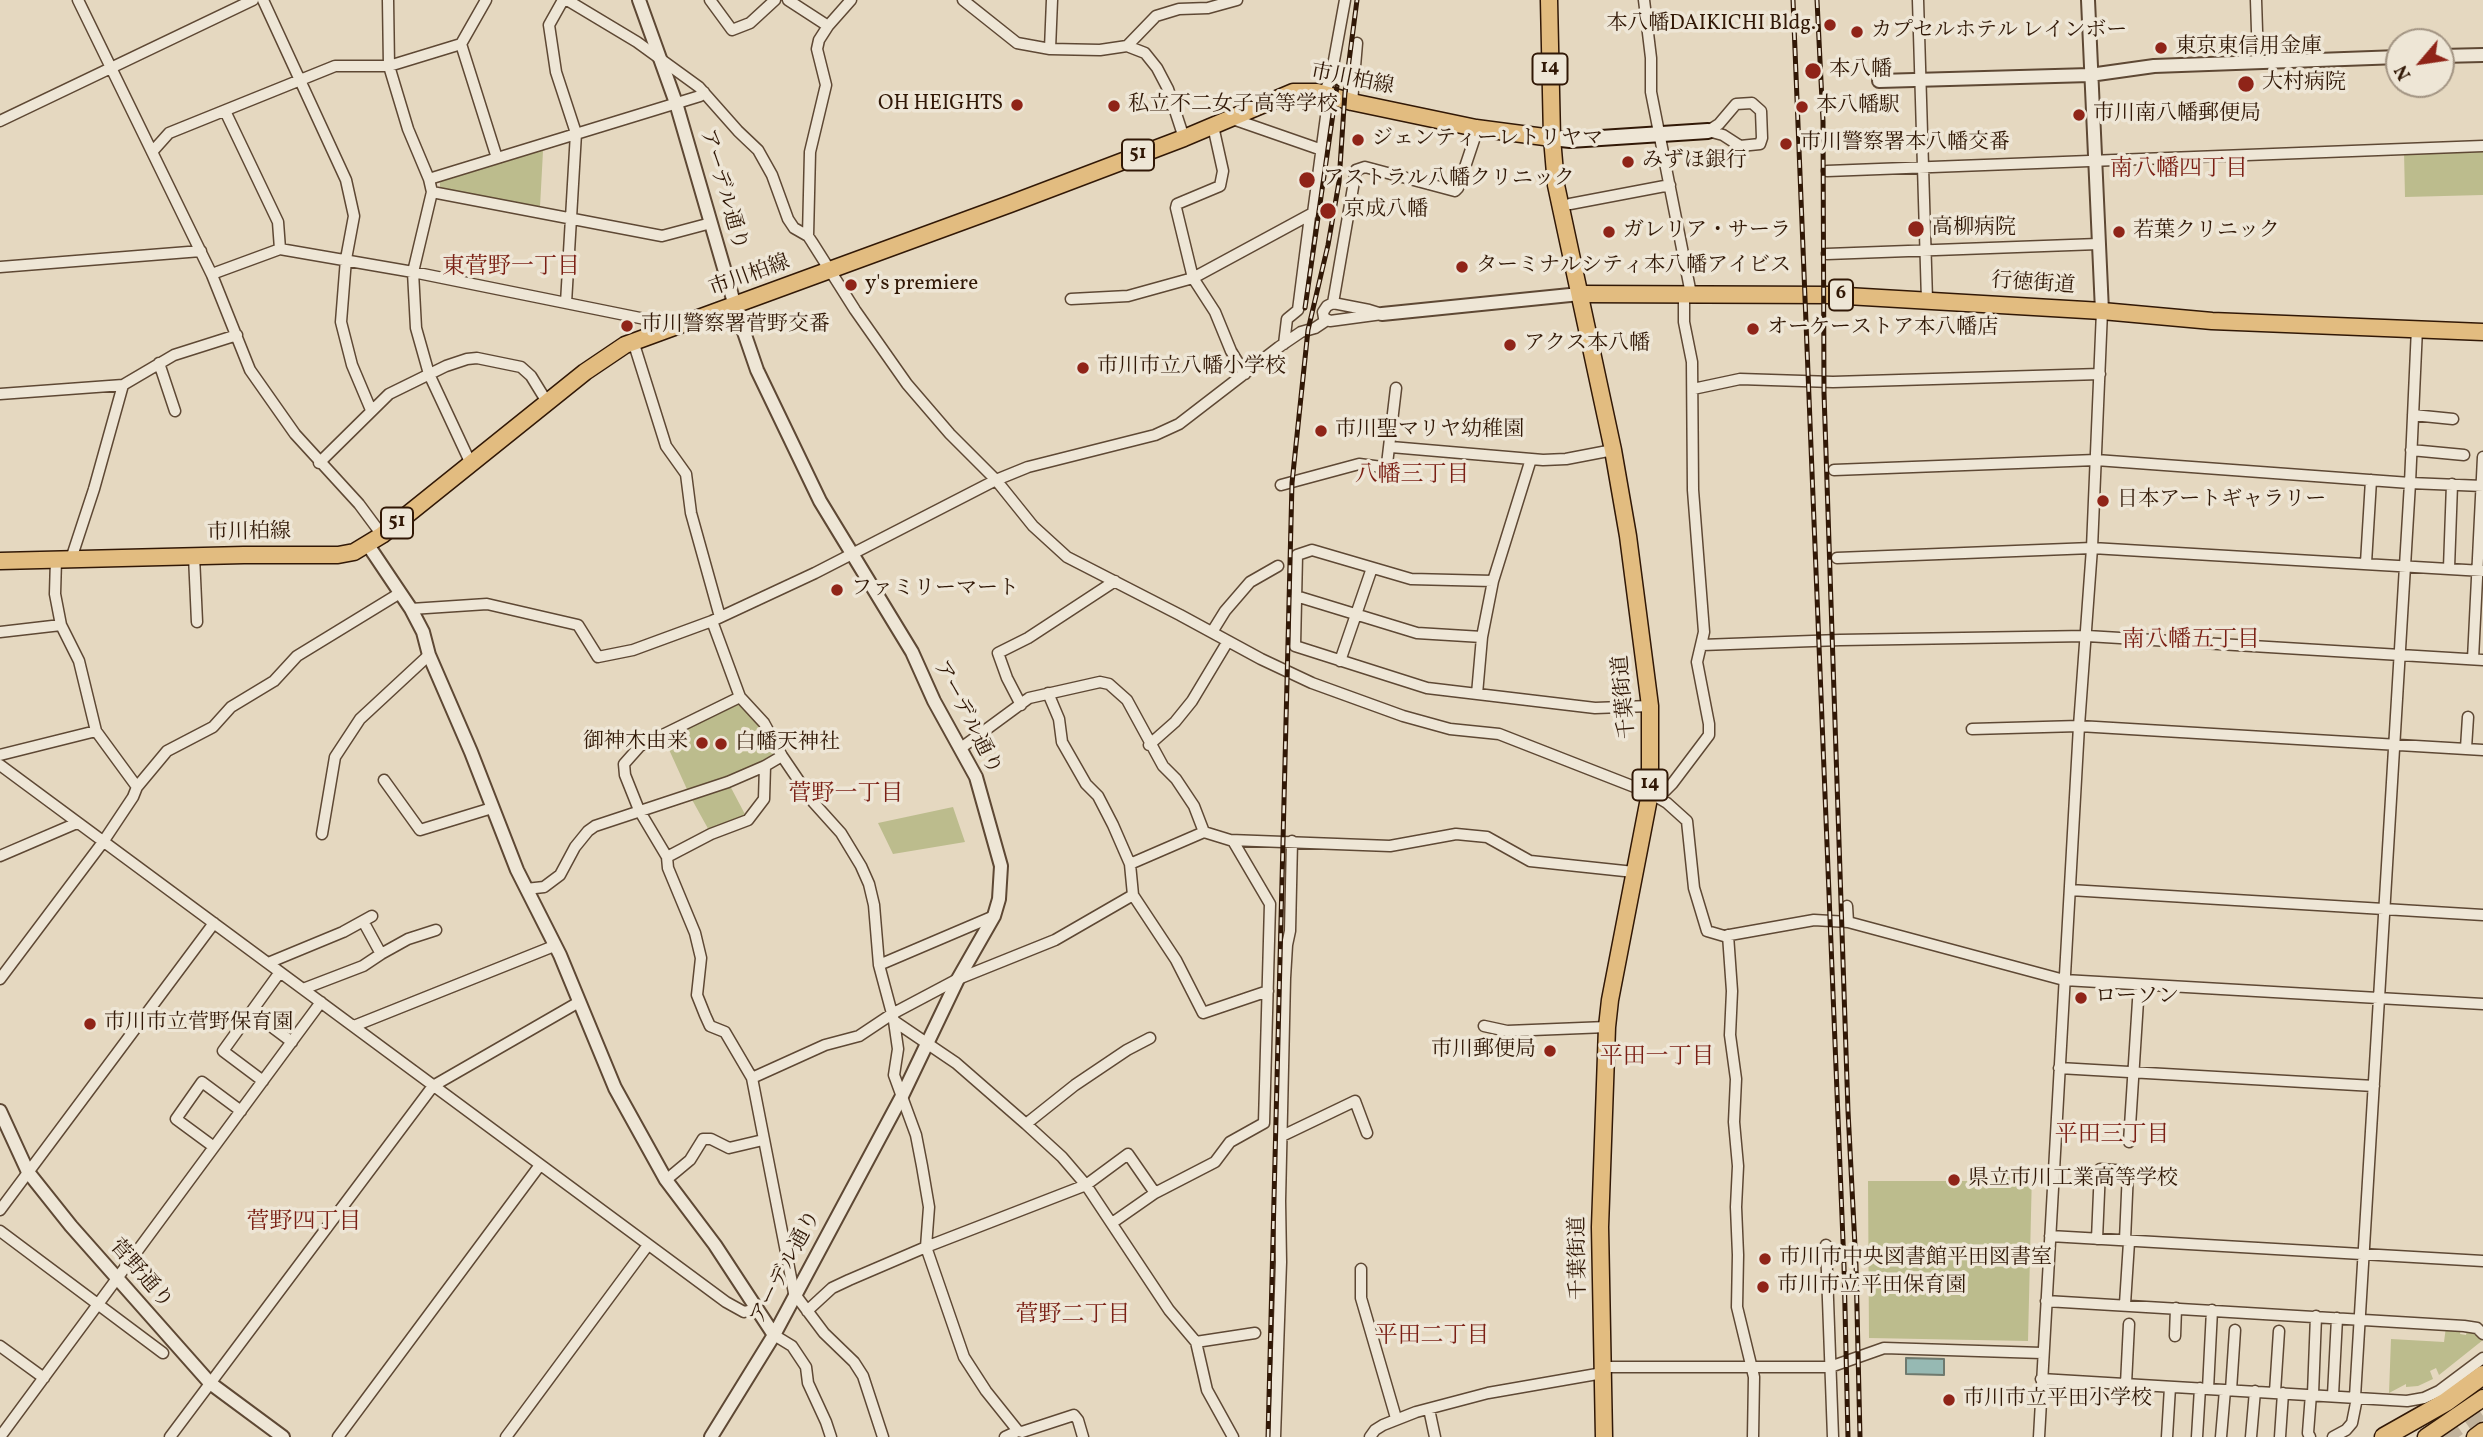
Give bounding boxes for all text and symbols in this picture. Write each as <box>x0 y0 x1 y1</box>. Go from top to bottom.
place label: 本八幡DAIKICHI Bldg. <box>1606 12 1816 38</box>
marker: 本八幡DAIKICHI Bldg. <box>1822 17 1838 33</box>
place label: カプセルホテル レインボー <box>1871 19 2127 45</box>
marker: カプセルホテル レインボー <box>1849 24 1865 40</box>
north arrow <box>2385 28 2455 98</box>
place label: 東京東信用金庫 <box>2175 35 2322 61</box>
marker: 東京東信用金庫 <box>2153 40 2169 56</box>
road number: 14 <box>1532 54 1568 85</box>
place label: 本八幡 <box>1829 58 1892 84</box>
text: N <box>2389 60 2418 85</box>
street label: 市川柏線 <box>1308 61 1396 101</box>
marker: 本八幡 <box>1803 61 1823 81</box>
place label: 大村病院 <box>2262 71 2346 97</box>
marker: 大村病院 <box>2236 74 2256 94</box>
place label: OH HEIGHTS <box>878 92 1003 118</box>
place label: 私立不二女子高等学校 <box>1128 93 1338 119</box>
place label: 本八幡駅 <box>1816 94 1900 120</box>
marker: OH HEIGHTS <box>1009 97 1025 113</box>
marker: 私立不二女子高等学校 <box>1106 98 1122 114</box>
marker: 本八幡駅 <box>1794 99 1810 115</box>
place label: 市川南八幡郵便局 <box>2093 102 2261 128</box>
marker: 市川南八幡郵便局 <box>2071 107 2087 123</box>
street label: アーデル通り <box>693 126 751 254</box>
place label: ジェンティーレトリヤマ <box>1372 127 1603 153</box>
place label: 市川警察署本八幡交番 <box>1800 131 2010 157</box>
marker: ジェンティーレトリヤマ <box>1350 132 1366 148</box>
marker: 市川警察署本八幡交番 <box>1778 136 1794 152</box>
road number: 51 <box>1122 140 1154 170</box>
place label: みずほ銀行 <box>1642 149 1747 175</box>
marker: みずほ銀行 <box>1620 154 1636 170</box>
district label: 南八幡四丁目 <box>2110 157 2248 185</box>
place label: アストラル八幡クリニック <box>1323 167 1575 193</box>
marker: アストラル八幡クリニック <box>1297 170 1317 190</box>
place label: 京成八幡 <box>1344 198 1428 224</box>
marker: 京成八幡 <box>1318 201 1338 221</box>
place label: 高柳病院 <box>1932 216 2016 242</box>
place label: ガレリア・サーラ <box>1623 219 1791 245</box>
marker: 高柳病院 <box>1906 219 1926 239</box>
place label: 若葉クリニック <box>2133 219 2280 245</box>
marker: ガレリア・サーラ <box>1601 224 1617 240</box>
marker: 若葉クリニック <box>2111 224 2127 240</box>
street label: 市川柏線 <box>706 251 794 303</box>
place label: ターミナルシティ本八幡アイビス <box>1476 254 1791 280</box>
district label: 東菅野一丁目 <box>442 255 580 283</box>
marker: ターミナルシティ本八幡アイビス <box>1454 259 1470 275</box>
street label: 行徳街道 <box>1990 270 2076 300</box>
place label: y's premiere <box>865 272 978 298</box>
marker: y's premiere <box>843 277 859 293</box>
road number: 6 <box>1829 280 1853 310</box>
place label: 市川警察署菅野交番 <box>641 313 830 339</box>
place label: オーケーストア本八幡店 <box>1767 316 1998 342</box>
marker: 市川警察署菅野交番 <box>619 318 635 334</box>
marker: オーケーストア本八幡店 <box>1745 321 1761 337</box>
place label: アクス本八幡 <box>1524 332 1650 358</box>
marker: アクス本八幡 <box>1502 337 1518 353</box>
place label: 市川市立八幡小学校 <box>1097 355 1286 381</box>
marker: 市川市立八幡小学校 <box>1075 360 1091 376</box>
place label: 市川聖マリヤ幼稚園 <box>1335 418 1524 444</box>
marker: 市川聖マリヤ幼稚園 <box>1313 423 1329 439</box>
district label: 八幡三丁目 <box>1355 463 1469 491</box>
place label: 日本アートギャラリー <box>2117 488 2326 514</box>
marker: 日本アートギャラリー <box>2095 493 2111 509</box>
road number: 51 <box>381 508 413 538</box>
street label: 市川柏線 <box>207 521 291 547</box>
place label: ファミリーマート <box>851 577 1019 603</box>
marker: ファミリーマート <box>829 582 845 598</box>
district label: 南八幡五丁目 <box>2122 628 2260 656</box>
street label: 千葉街道 <box>1610 654 1642 740</box>
street label: アーデル通り <box>926 656 1006 780</box>
place label: 御神木由来 <box>583 730 688 756</box>
place label: 白幡天神社 <box>735 731 840 757</box>
marker: 御神木由来 <box>694 735 710 751</box>
marker: 白幡天神社 <box>713 736 729 752</box>
road number: 14 <box>1632 770 1668 800</box>
district label: 菅野一丁目 <box>789 782 903 810</box>
place label: ローソン <box>2095 985 2179 1011</box>
marker: ローソン <box>2073 990 2089 1006</box>
place label: 市川市立菅野保育園 <box>104 1011 293 1037</box>
marker: 市川市立菅野保育園 <box>82 1016 98 1032</box>
place label: 市川郵便局 <box>1431 1038 1536 1064</box>
marker: 市川郵便局 <box>1542 1043 1558 1059</box>
district label: 平田一丁目 <box>1600 1045 1714 1073</box>
district label: 平田三丁目 <box>2055 1123 2169 1151</box>
place label: 県立市川工業高等学校 <box>1968 1167 2178 1193</box>
marker: 県立市川工業高等学校 <box>1946 1172 1962 1188</box>
street label: アーデル通り <box>746 1207 828 1329</box>
district label: 菅野四丁目 <box>247 1210 361 1238</box>
street label: 千葉街道 <box>1567 1216 1593 1300</box>
street label: 菅野通り <box>103 1235 177 1315</box>
place label: 市川市中央図書館平田図書室 <box>1779 1246 2052 1272</box>
marker: 市川市中央図書館平田図書室 <box>1757 1251 1773 1267</box>
place label: 市川市立平田保育園 <box>1777 1274 1966 1300</box>
marker: 市川市立平田保育園 <box>1755 1279 1771 1295</box>
district label: 菅野二丁目 <box>1016 1303 1130 1331</box>
district label: 平田二丁目 <box>1375 1324 1489 1352</box>
place label: 市川市立平田小学校 <box>1963 1387 2152 1413</box>
marker: 市川市立平田小学校 <box>1941 1392 1957 1408</box>

